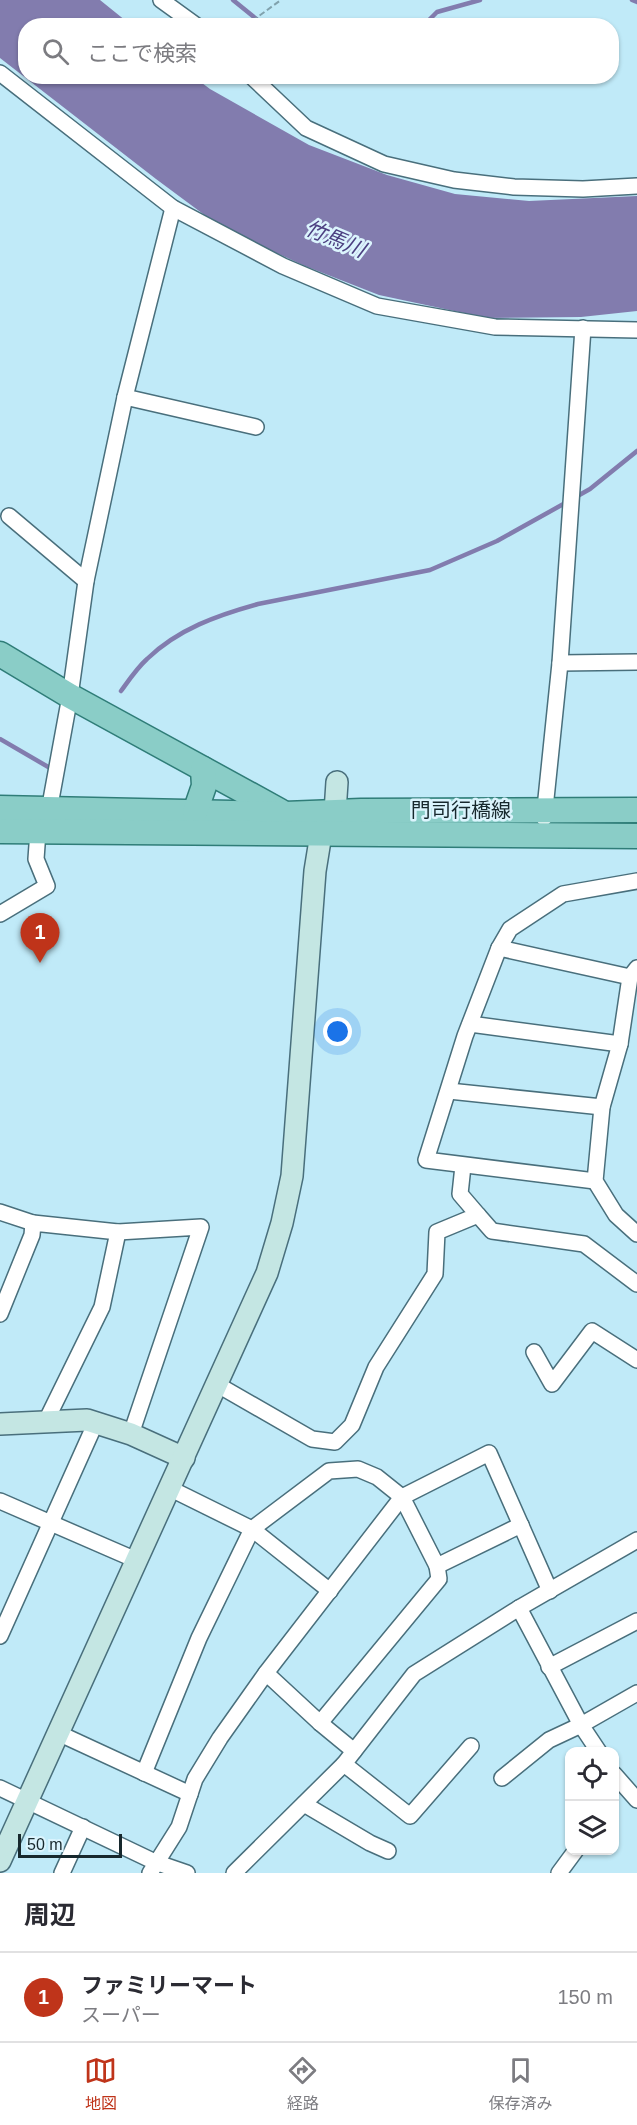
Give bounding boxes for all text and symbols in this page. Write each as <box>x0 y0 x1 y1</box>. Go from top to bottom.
search box <box>18 18 619 84</box>
icon: search <box>39 35 72 68</box>
text: ここで検索 <box>87 41 197 66</box>
water label: 竹馬川 <box>302 216 371 262</box>
street label: 門司行橋線 <box>411 799 511 821</box>
pin: 1 <box>20 914 60 963</box>
your location <box>323 1017 352 1046</box>
map controls <box>565 1747 619 1855</box>
button: locate <box>565 1747 619 1801</box>
button: layers <box>565 1801 619 1855</box>
scale bar <box>18 1831 122 1858</box>
text: 50 m <box>27 1836 63 1853</box>
text: 周辺 <box>24 1900 76 1930</box>
text: ファミリーマート <box>81 1973 257 1998</box>
text: 1 <box>38 1986 49 2008</box>
text: 150 m <box>557 1986 613 2008</box>
text: スーパー <box>81 2004 161 2026</box>
tab: 地図 <box>84 2054 117 2114</box>
tab: 経路 <box>286 2054 319 2114</box>
tab: 保存済み <box>488 2054 552 2114</box>

